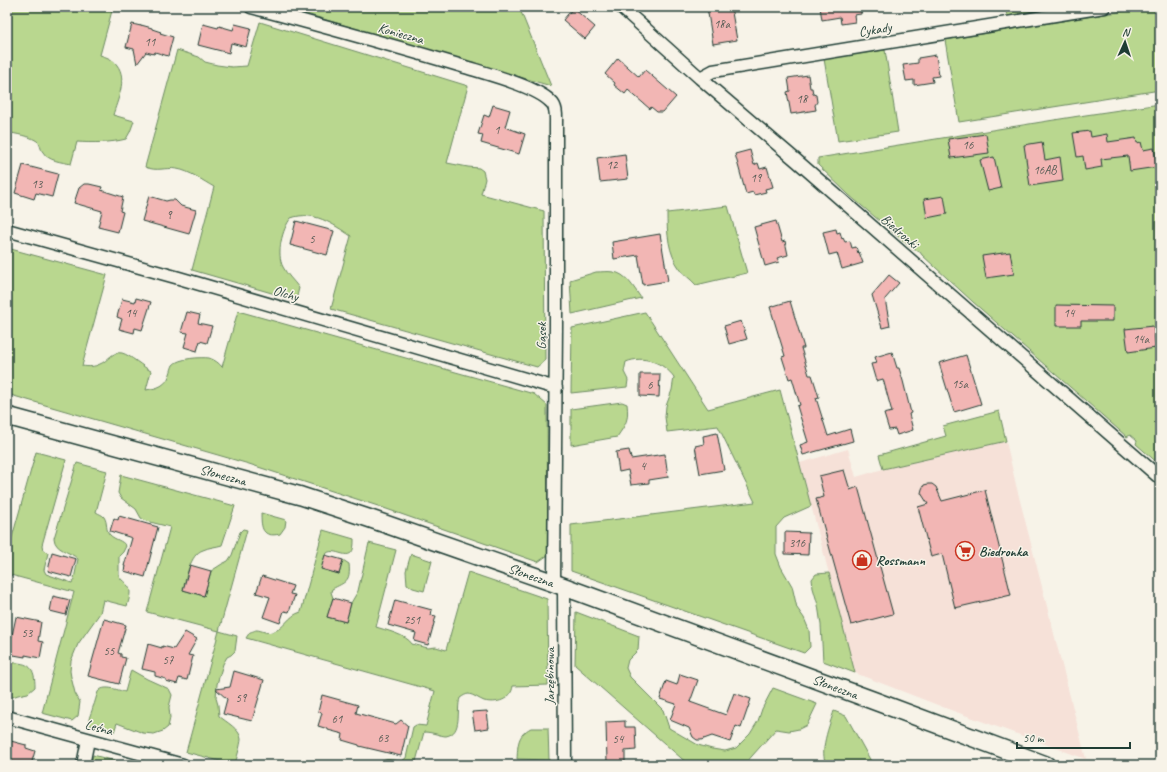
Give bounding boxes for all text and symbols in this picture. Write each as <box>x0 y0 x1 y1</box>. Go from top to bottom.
house number: 18a <box>714 16 731 32</box>
street label: Cykady <box>858 18 894 40</box>
street label: Konieczna <box>376 19 426 48</box>
north arrow <box>1105 22 1145 62</box>
text: N <box>1122 25 1131 39</box>
house number: 11 <box>145 34 156 50</box>
house number: 18 <box>797 91 809 107</box>
house number: 1 <box>494 122 500 138</box>
house number: 16 <box>963 137 974 153</box>
house number: 12 <box>607 157 619 173</box>
house number: 16AB <box>1033 162 1057 178</box>
house number: 19 <box>751 170 763 186</box>
house number: 13 <box>32 176 44 192</box>
house number: 9 <box>166 207 173 223</box>
street label: Biedronki <box>877 210 924 254</box>
house number: 5 <box>309 231 315 247</box>
street label: Olchy <box>271 282 302 306</box>
house number: 14 <box>126 305 138 321</box>
house number: 14 <box>1064 305 1076 321</box>
street label: Gąsek <box>533 321 550 350</box>
house number: 14a <box>1133 331 1150 347</box>
house number: 15a <box>952 376 969 392</box>
house number: 6 <box>647 377 653 393</box>
house number: 4 <box>640 458 647 474</box>
street label: Słoneczna <box>198 461 249 490</box>
house number: 316 <box>789 535 806 551</box>
supermarket icon: Biedronka <box>954 540 976 562</box>
place label: Biedronka <box>979 543 1029 560</box>
shop icon: Rossmann <box>851 549 873 571</box>
place label: Rossmann <box>876 552 925 569</box>
street label: Słoneczna <box>506 560 557 592</box>
house number: 251 <box>404 612 421 628</box>
house number: 53 <box>22 625 34 641</box>
house number: 55 <box>104 643 115 659</box>
street label: Jarzębinowa <box>541 646 558 706</box>
house number: 57 <box>163 652 174 668</box>
street label: Słoneczna <box>810 671 861 704</box>
house number: 59 <box>236 690 248 706</box>
house number: 61 <box>332 711 343 727</box>
street label: Leśna <box>83 716 115 740</box>
scale bar <box>1017 724 1130 750</box>
house number: 63 <box>378 730 390 746</box>
text: 50 m <box>1023 730 1045 746</box>
house number: 54 <box>613 731 625 747</box>

